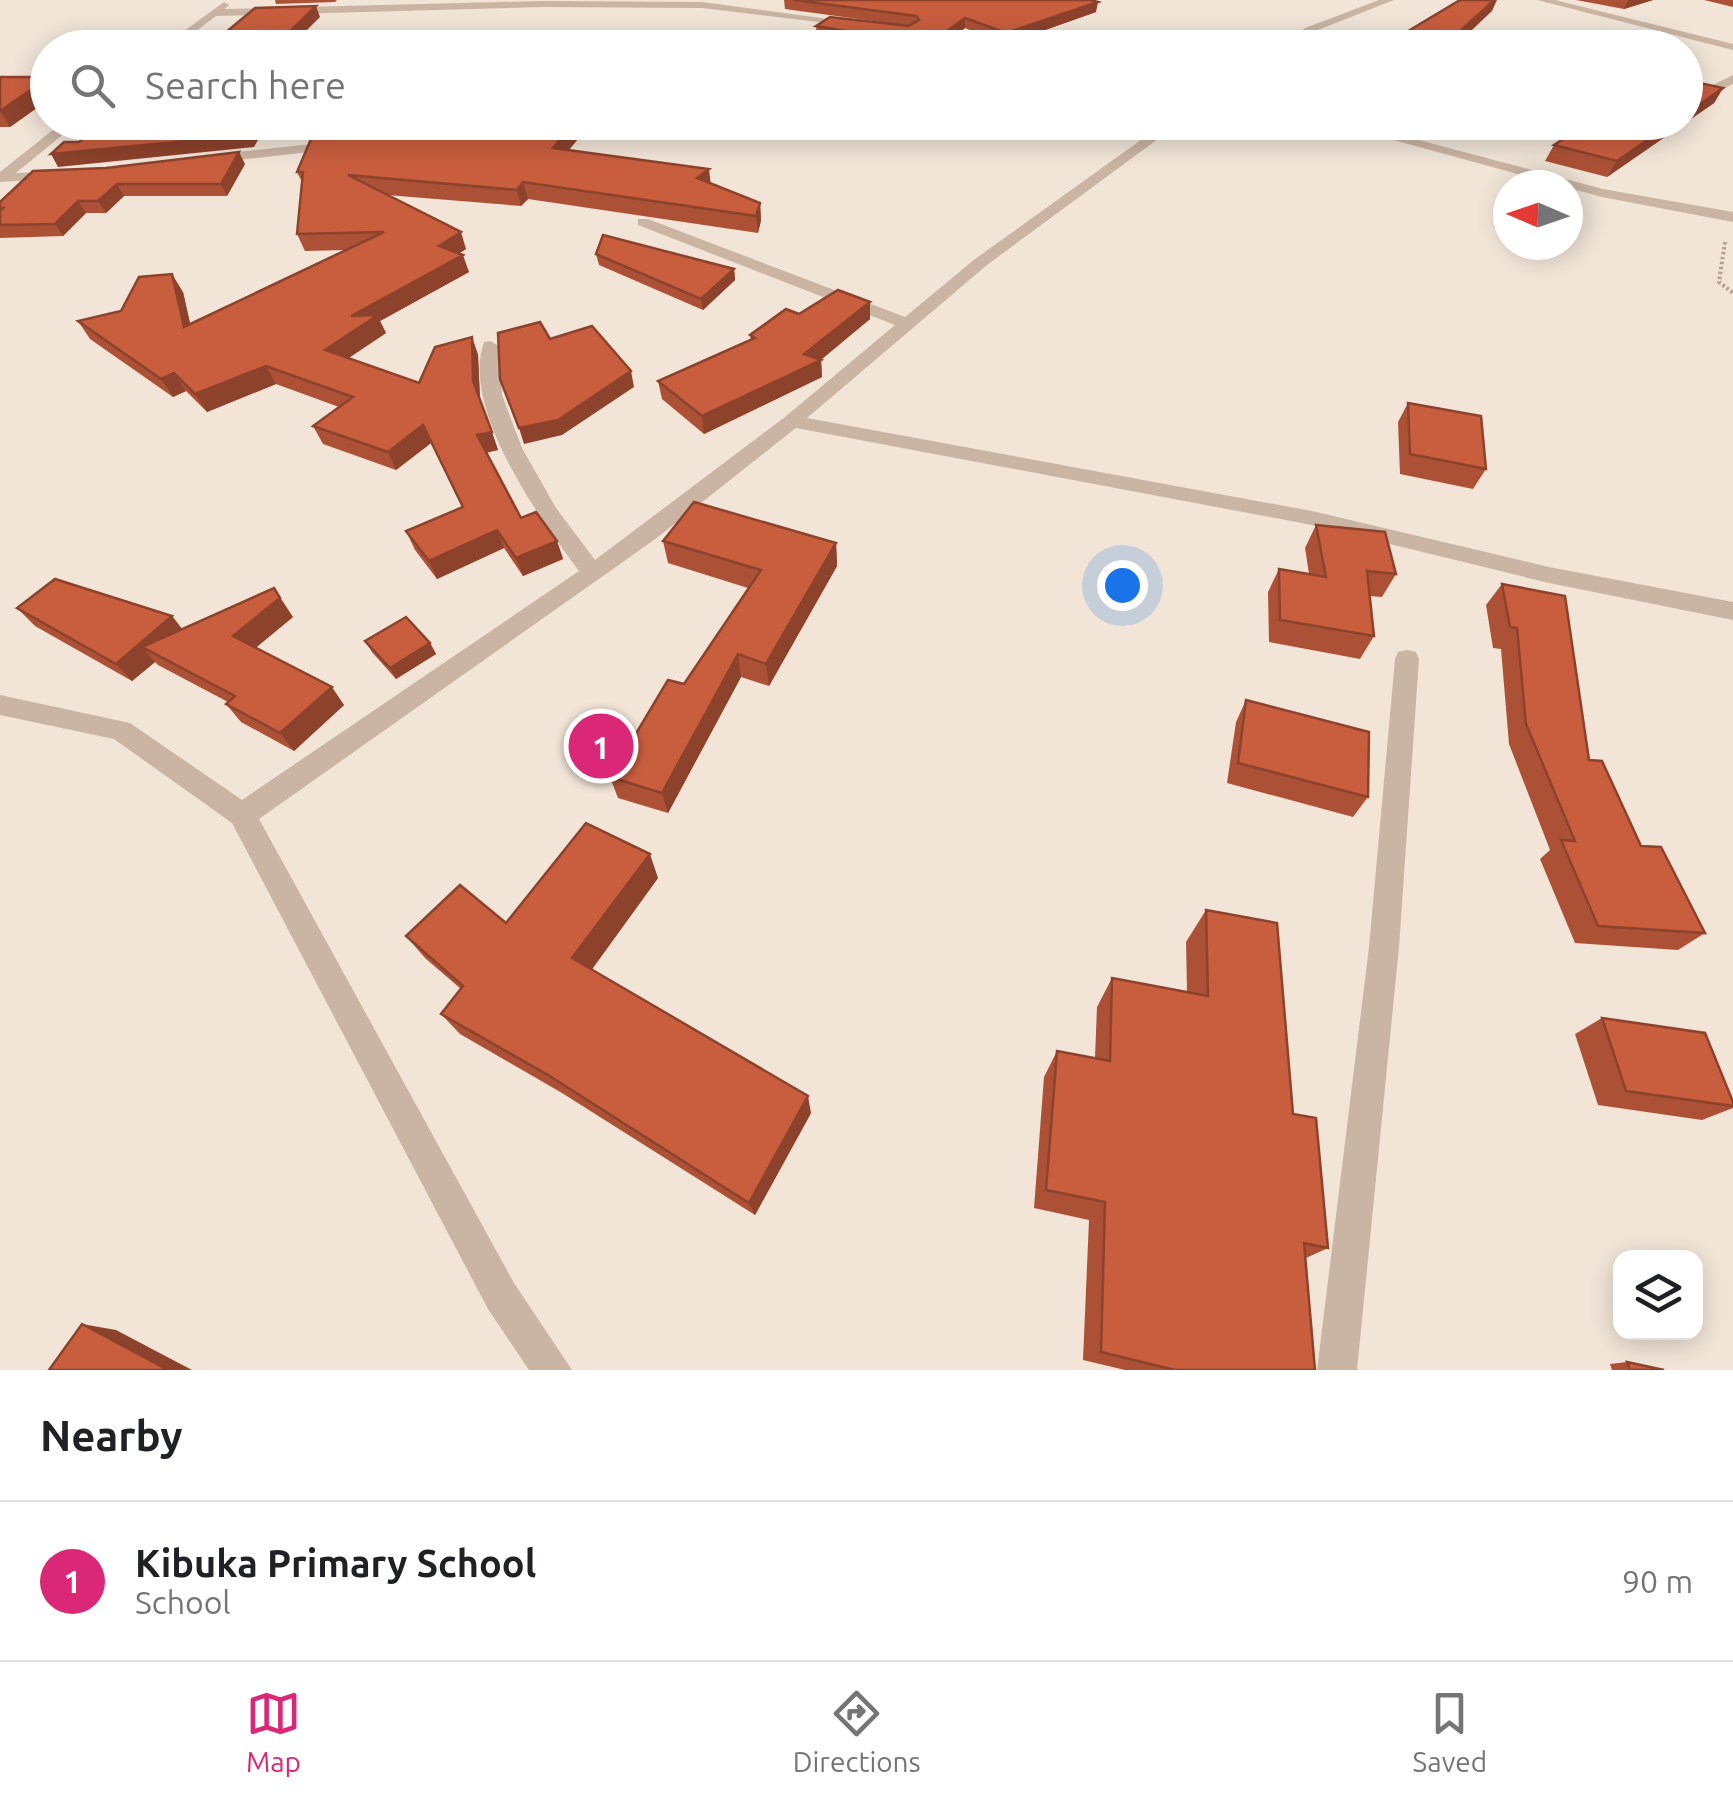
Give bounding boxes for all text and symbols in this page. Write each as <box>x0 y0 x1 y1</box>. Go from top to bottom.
search box <box>30 30 1703 140</box>
icon: search <box>65 58 120 113</box>
text: Search here <box>145 64 346 106</box>
north arrow <box>1493 170 1583 260</box>
your location <box>1097 560 1148 611</box>
pin: 1 <box>568 708 634 784</box>
map controls <box>1613 1250 1703 1340</box>
button: layers <box>1613 1250 1703 1340</box>
text: Nearby <box>40 1412 183 1459</box>
text: Kibuka Primary School <box>135 1542 536 1584</box>
text: 1 <box>63 1563 82 1599</box>
text: 90 m <box>1622 1563 1693 1599</box>
text: School <box>135 1584 231 1620</box>
tab: Map <box>246 1686 301 1777</box>
tab: Directions <box>793 1686 921 1777</box>
tab: Saved <box>1413 1686 1487 1777</box>

